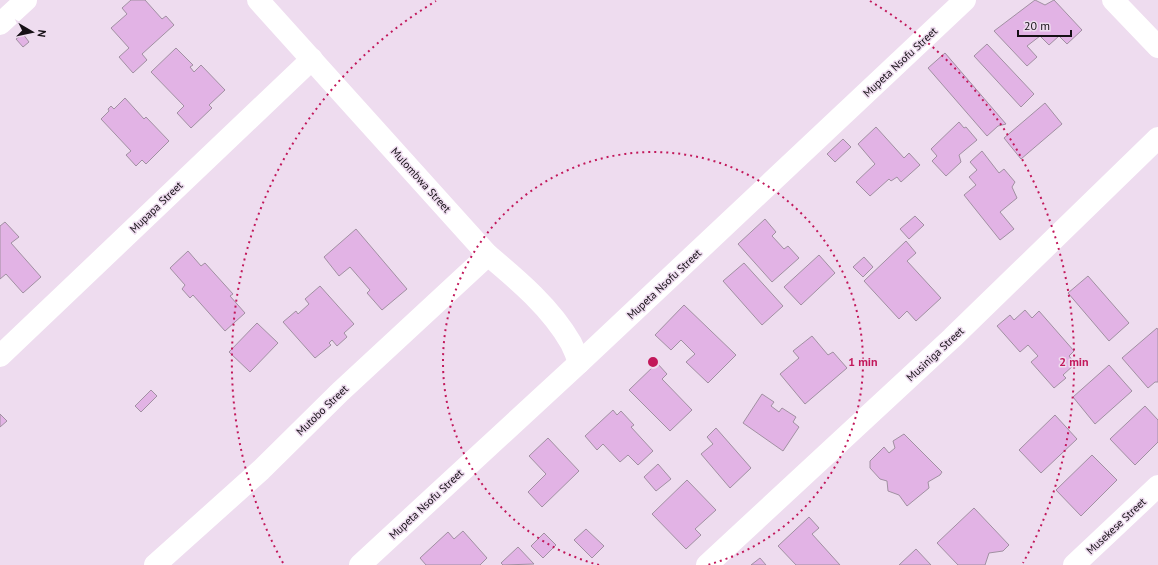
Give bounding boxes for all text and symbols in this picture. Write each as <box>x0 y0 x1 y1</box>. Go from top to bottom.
north arrow <box>12 12 52 52</box>
scale bar <box>1018 12 1071 38</box>
text: 20 m <box>1024 18 1050 33</box>
street label: Mupeta Nsofu Street <box>860 24 940 100</box>
text: N <box>34 29 49 38</box>
street label: Mulombwa Street <box>388 144 454 216</box>
street label: Mupapa Street <box>127 178 186 236</box>
street label: Mupeta Nsofu Street <box>624 246 704 322</box>
street label: Musiniga Street <box>903 324 967 384</box>
text: 1 min <box>848 354 878 369</box>
text: 2 min <box>1059 354 1089 369</box>
centre of rings <box>646 355 660 369</box>
street label: Mutobo Street <box>293 382 351 438</box>
street label: Mupeta Nsofu Street <box>386 466 466 542</box>
street label: Musekese Street <box>1083 495 1149 557</box>

